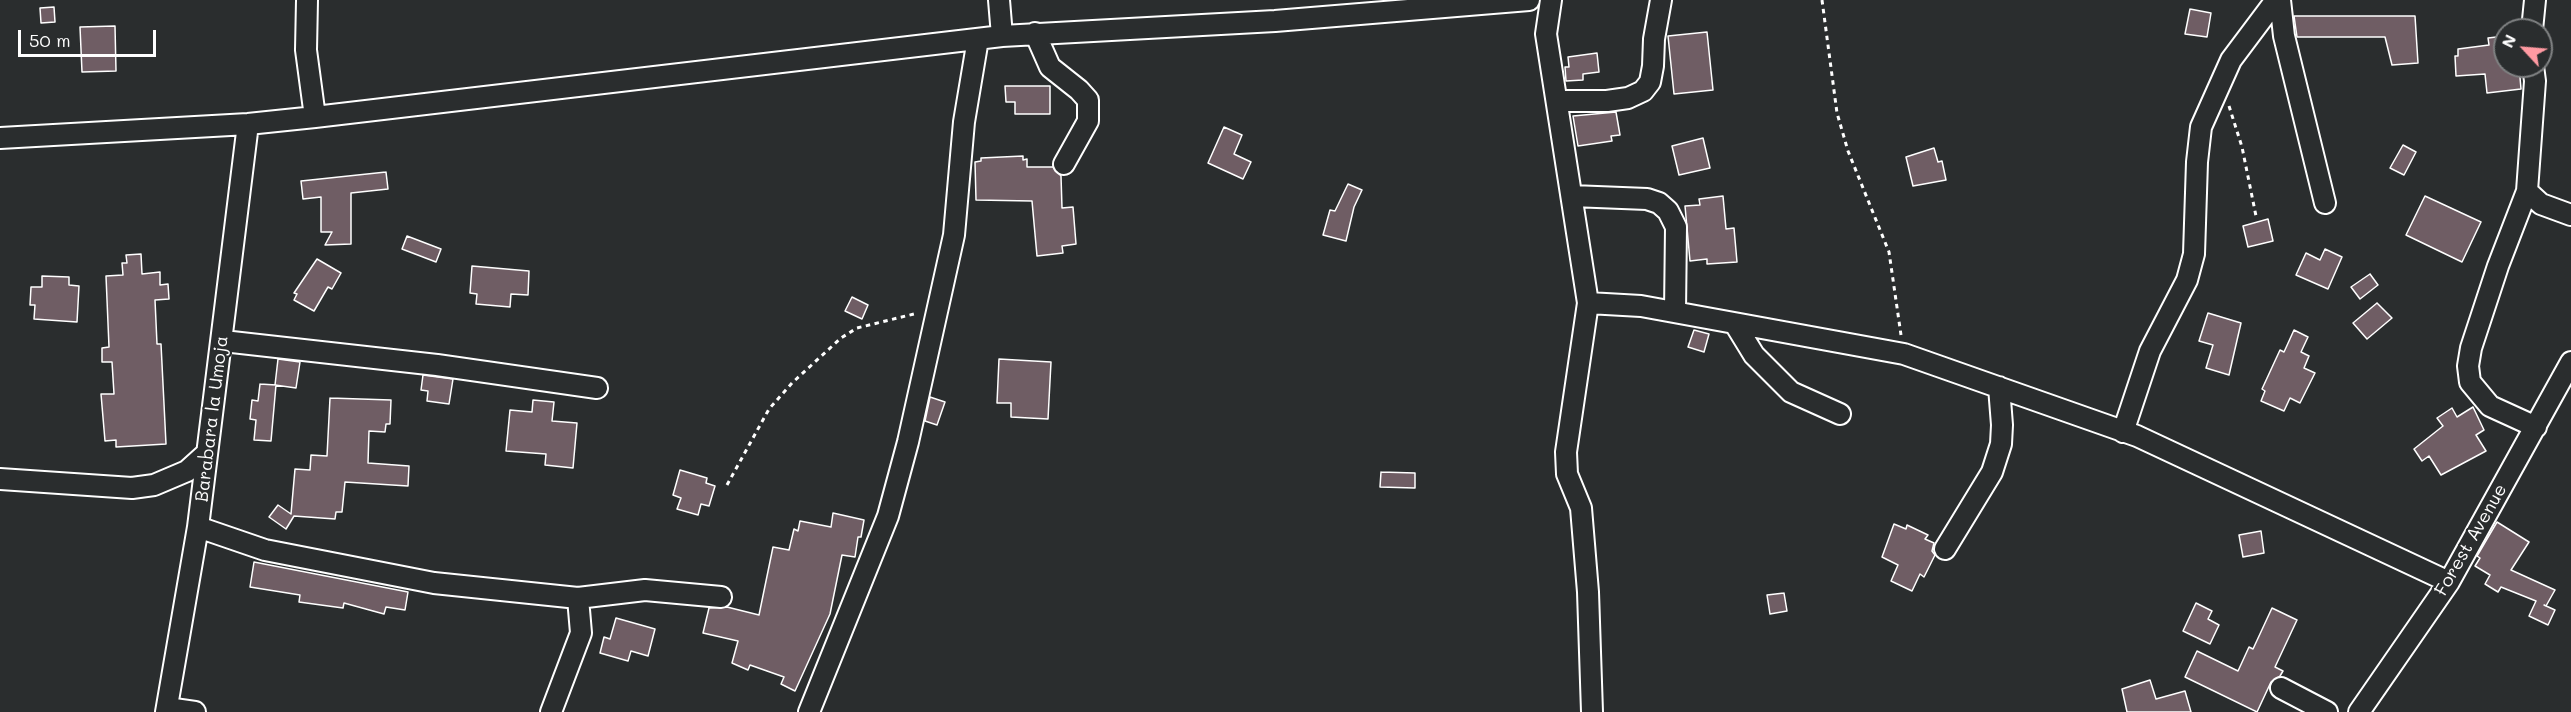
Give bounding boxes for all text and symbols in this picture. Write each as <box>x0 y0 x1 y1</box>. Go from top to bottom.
scale bar <box>21 18 159 56</box>
north arrow <box>2493 18 2553 78</box>
text: 50 m <box>29 28 71 52</box>
text: N <box>2496 31 2520 51</box>
street label: Barabara la Umoja <box>191 335 233 503</box>
street label: Forest Avenue <box>2430 480 2512 600</box>

